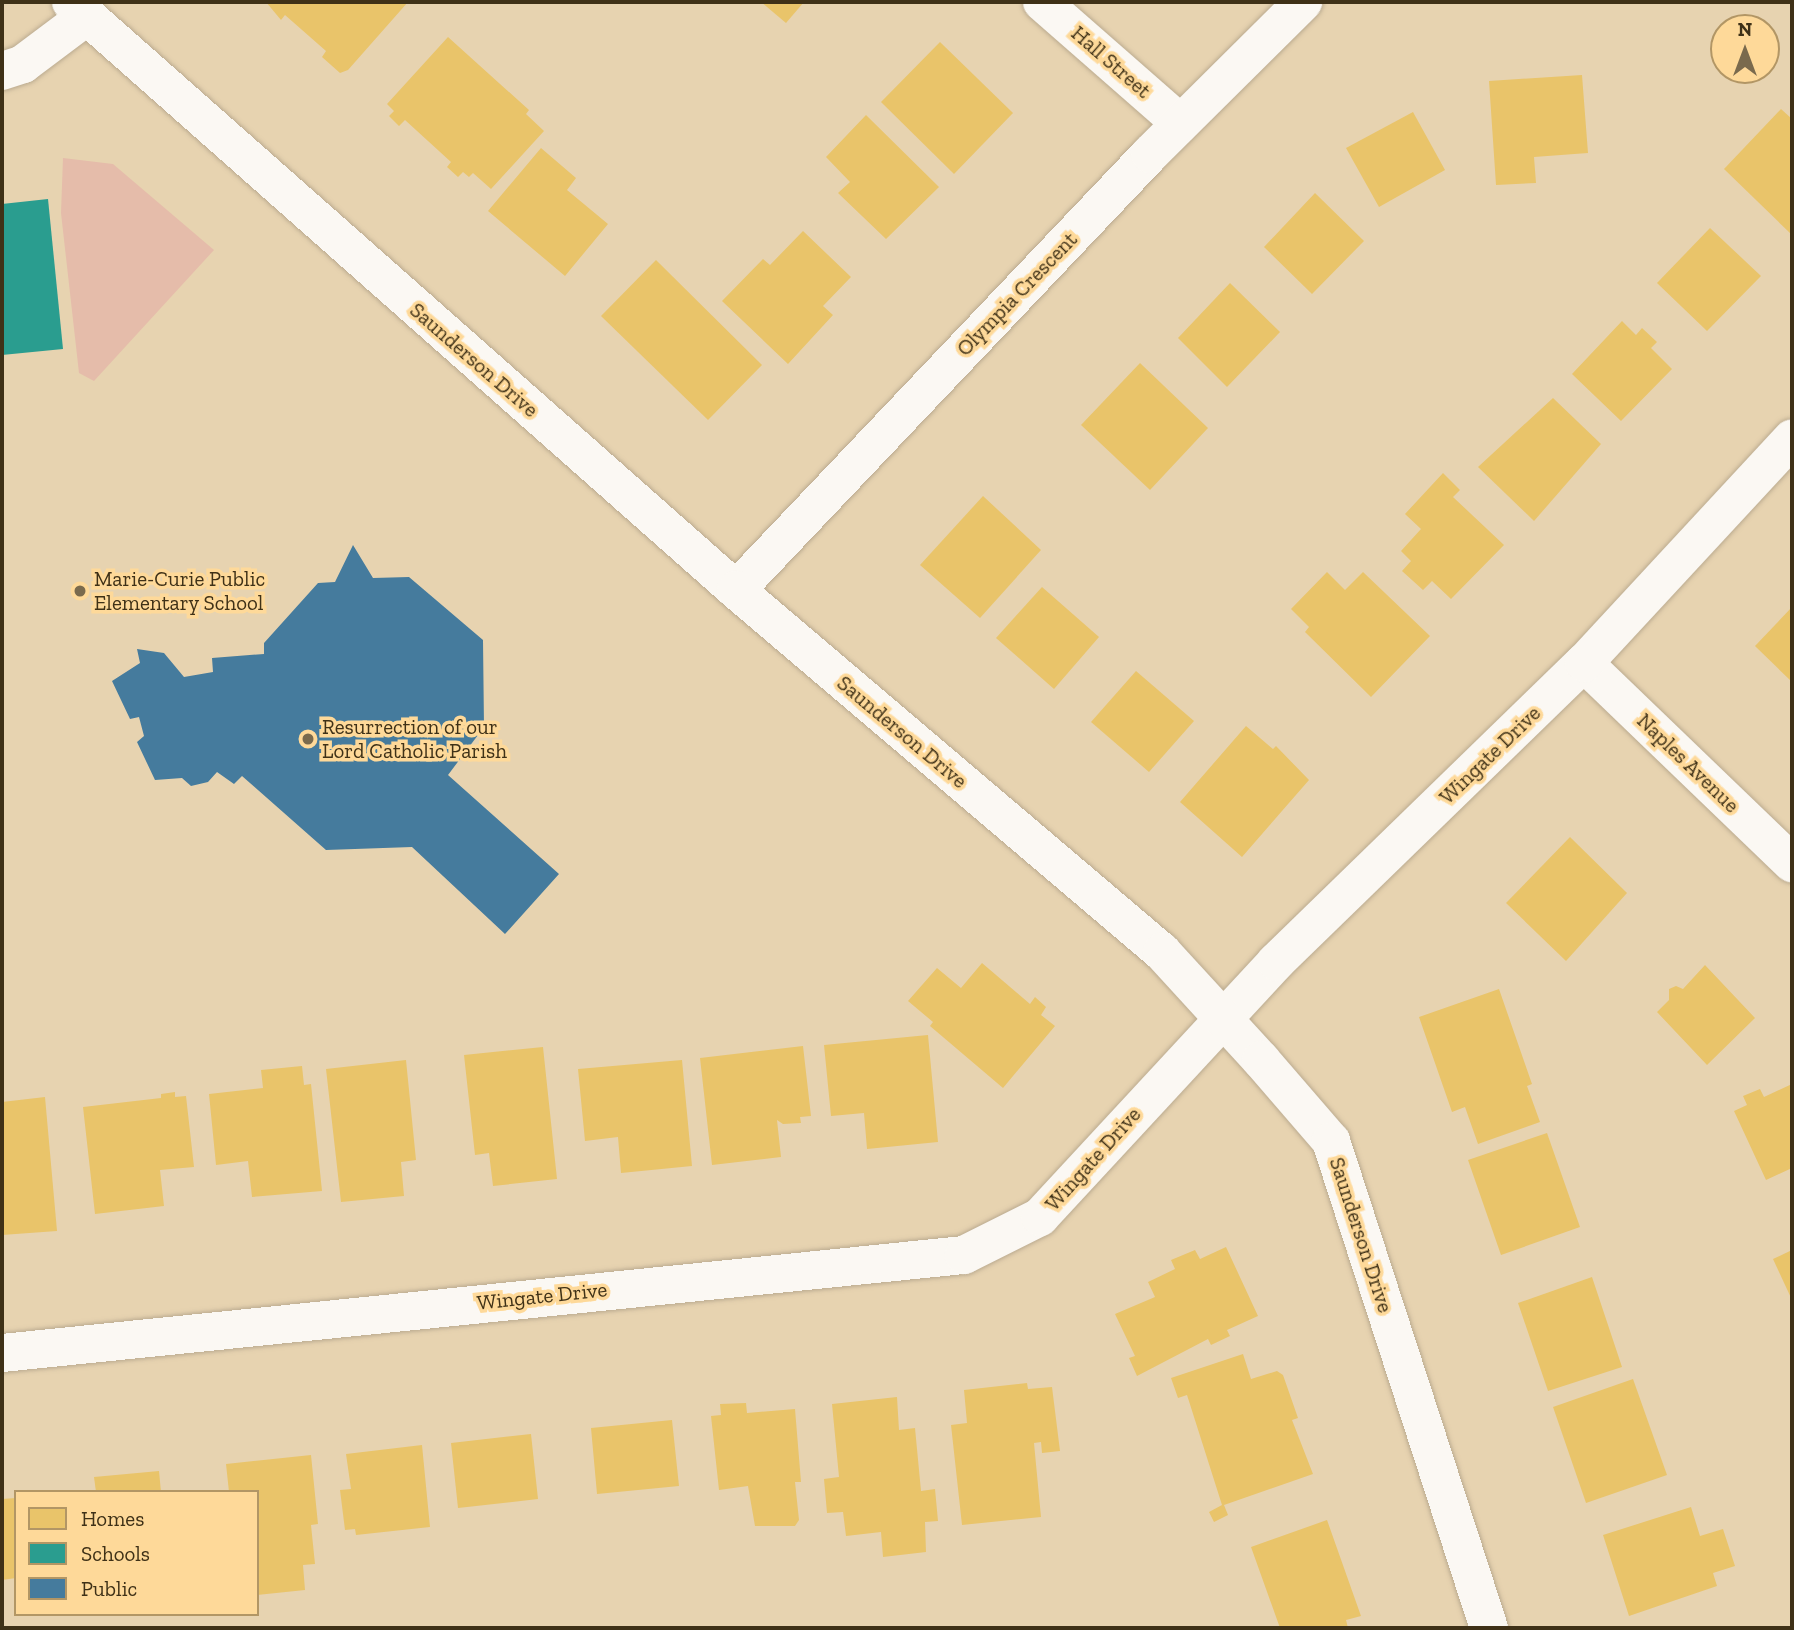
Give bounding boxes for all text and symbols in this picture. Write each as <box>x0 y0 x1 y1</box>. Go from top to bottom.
north arrow <box>1710 14 1780 84</box>
text: N <box>1738 18 1752 41</box>
street label: Hall Street <box>1066 21 1156 103</box>
street label: Olympia Crescent <box>952 227 1082 361</box>
street label: Saunderson Drive <box>405 297 543 423</box>
place label: Marie-Curie Public Elementary School <box>94 566 265 616</box>
marker: Marie-Curie Public Elementary School <box>72 583 88 599</box>
street label: Saunderson Drive <box>832 670 972 794</box>
street label: Wingate Drive <box>1434 701 1546 809</box>
street label: Naples Avenue <box>1632 708 1744 818</box>
place label: Resurrection of our Lord Catholic Parish <box>322 714 507 764</box>
marker: Resurrection of our Lord Catholic Parish <box>300 731 316 747</box>
street label: Wingate Drive <box>1040 1102 1146 1216</box>
street label: Saunderson Drive <box>1324 1154 1398 1316</box>
street label: Wingate Drive <box>476 1277 608 1315</box>
legend <box>14 1490 259 1616</box>
text: Homes <box>81 1506 144 1531</box>
text: Schools <box>81 1541 150 1566</box>
text: Public <box>81 1576 137 1601</box>

